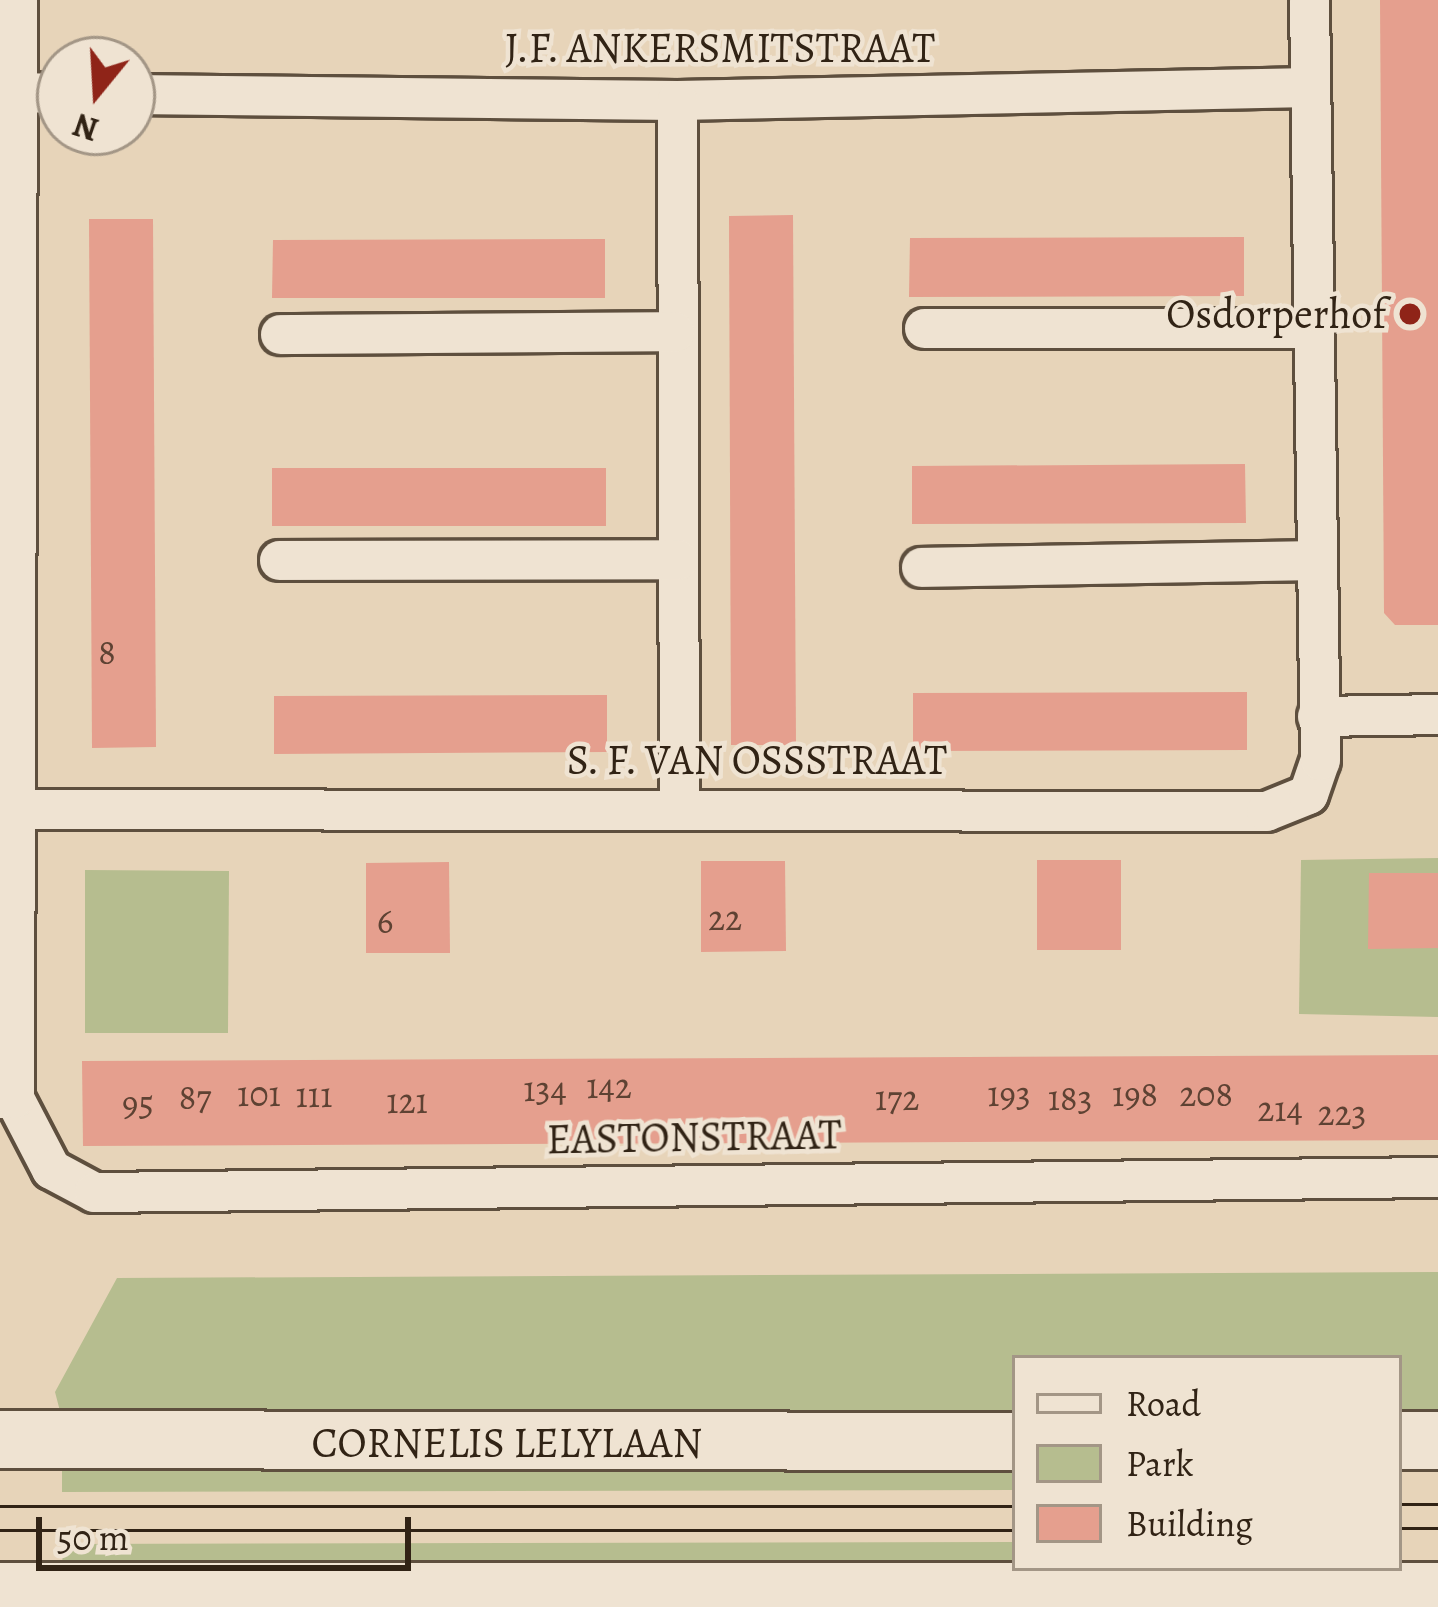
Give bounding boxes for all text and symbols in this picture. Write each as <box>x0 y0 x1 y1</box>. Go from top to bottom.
street label: J.F. ANKERSMITSTRAAT <box>504 23 936 73</box>
north arrow <box>36 36 156 156</box>
text: N <box>67 103 104 153</box>
place label: Osdorperhof <box>1166 289 1386 339</box>
marker: Osdorperhof <box>1397 301 1423 327</box>
house number: 8 <box>98 630 116 674</box>
street label: S. F. VAN OSSSTRAAT <box>566 735 948 785</box>
house number: 22 <box>708 896 742 940</box>
house number: 6 <box>377 899 393 943</box>
house number: 142 <box>586 1064 632 1108</box>
house number: 134 <box>523 1067 567 1111</box>
house number: 101 <box>237 1072 281 1116</box>
house number: 193 <box>987 1072 1031 1116</box>
house number: 198 <box>1112 1072 1158 1116</box>
house number: 208 <box>1179 1072 1233 1116</box>
house number: 111 <box>296 1073 332 1117</box>
house number: 87 <box>179 1075 211 1119</box>
house number: 172 <box>875 1076 919 1120</box>
house number: 183 <box>1048 1076 1092 1120</box>
house number: 121 <box>386 1079 428 1123</box>
house number: 95 <box>122 1081 154 1125</box>
house number: 214 <box>1257 1087 1303 1131</box>
house number: 223 <box>1317 1091 1367 1135</box>
street label: EASTONSTRAAT <box>546 1109 842 1165</box>
legend <box>1012 1355 1402 1571</box>
text: Road <box>1126 1379 1201 1428</box>
street label: CORNELIS LELYLAAN <box>312 1418 702 1468</box>
text: Park <box>1126 1439 1194 1488</box>
scale bar <box>42 1493 417 1567</box>
text: Building <box>1126 1499 1253 1548</box>
text: 50 m <box>57 1513 129 1562</box>

